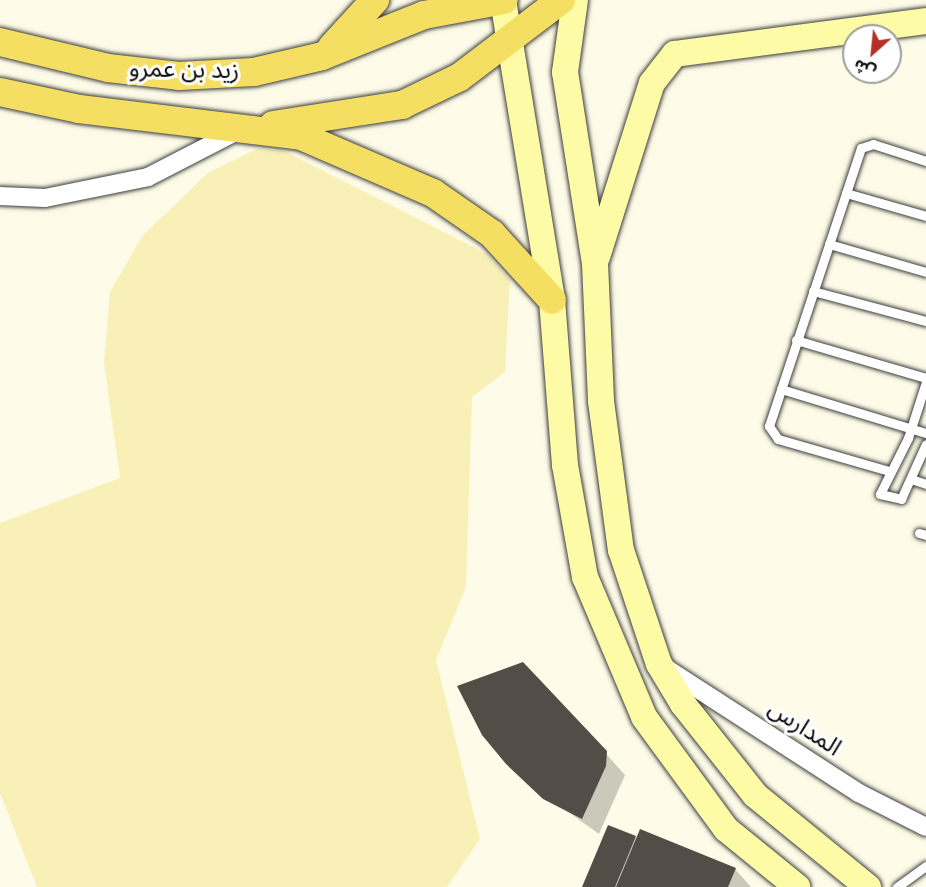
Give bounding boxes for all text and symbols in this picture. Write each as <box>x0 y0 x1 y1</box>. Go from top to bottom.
north arrow <box>842 24 902 84</box>
text: ش <box>850 53 880 84</box>
street label: زيد بن عمرو <box>129 56 239 86</box>
street label: المدارس <box>762 695 846 763</box>

